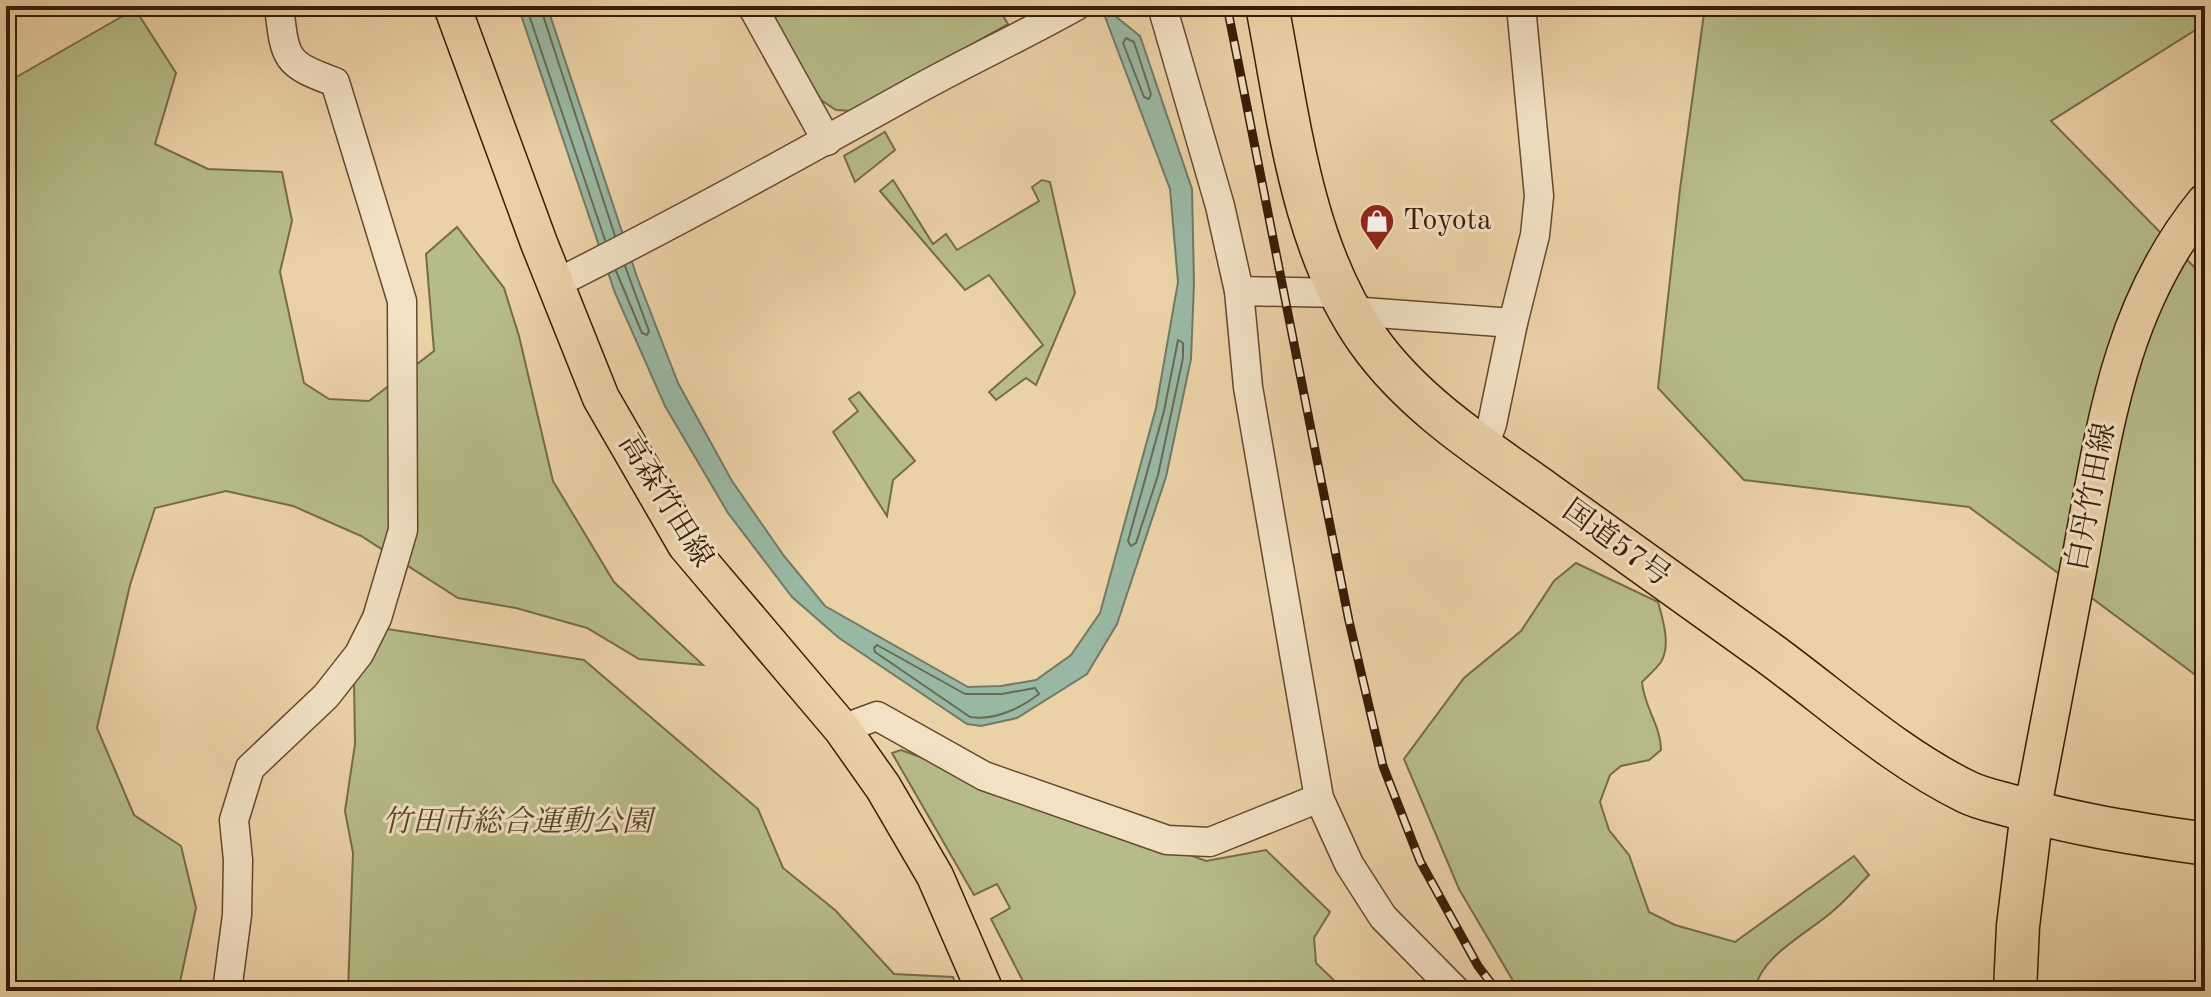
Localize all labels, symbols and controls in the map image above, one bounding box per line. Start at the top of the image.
shop icon: Toyota [1358,202,1396,252]
place label: Toyota [1403,206,1492,236]
street label: 白丹竹田線 [2060,420,2121,573]
street label: 高森竹田線 [613,428,720,573]
street label: 国道57号 [1557,493,1677,593]
park label: 竹田市総合運動公園 [382,805,657,838]

